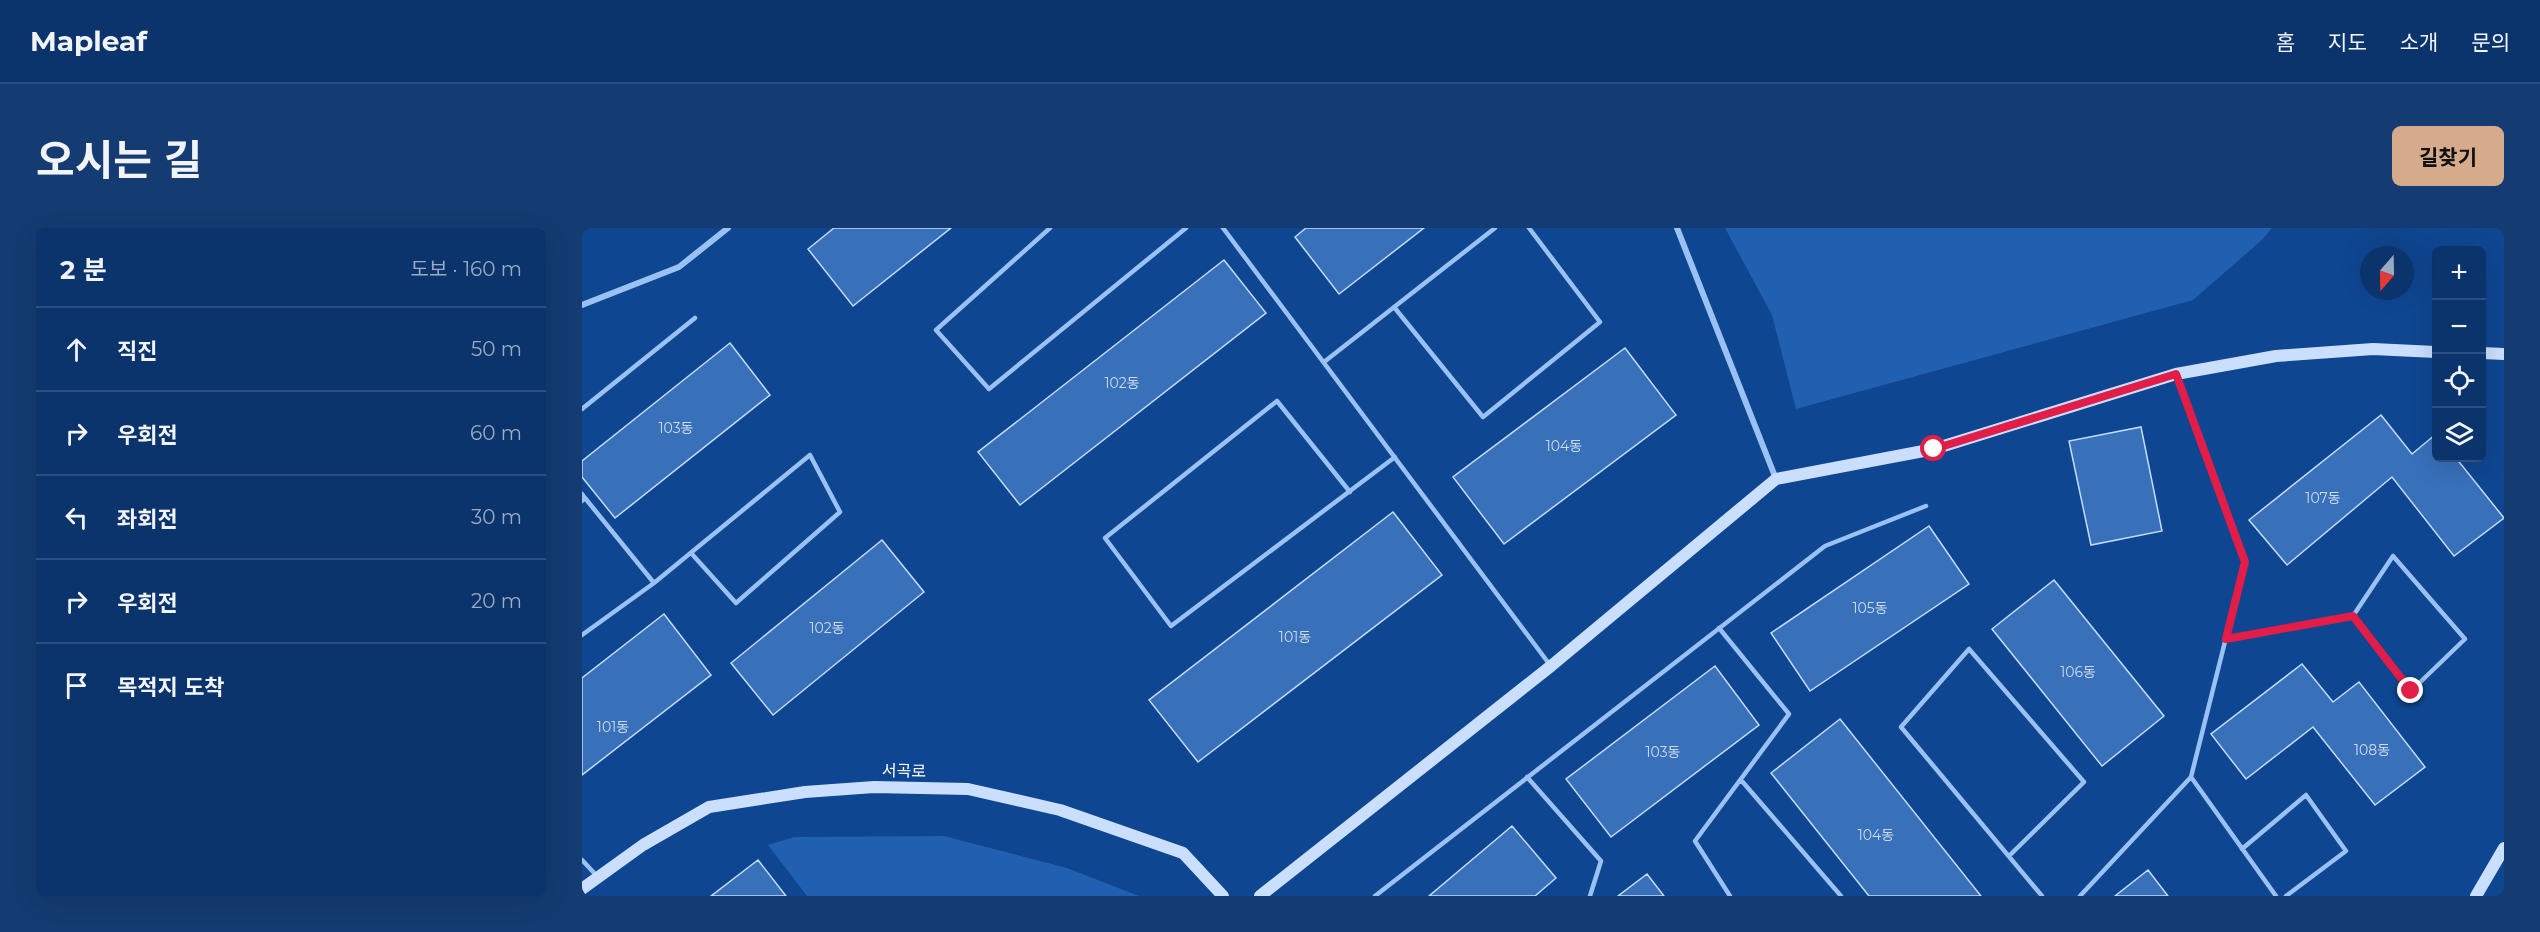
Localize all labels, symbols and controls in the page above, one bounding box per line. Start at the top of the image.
text: Mapleaf [30,24,147,58]
text: 홈 [2276,30,2295,55]
text: 지도 [2328,30,2367,55]
text: 소개 [2400,30,2438,55]
text: 문의 [2471,30,2510,55]
button: 길찾기 [2392,126,2504,186]
text: 오시는 길 [36,134,202,186]
north arrow [2360,246,2414,300]
map controls [2432,246,2486,462]
button: + [2432,246,2486,300]
text: 2 분 [60,254,107,286]
text: 도보 · 160 m [411,257,522,281]
button: − [2432,300,2486,354]
icon: ahead [60,333,93,366]
text: 50 m [471,337,522,361]
text: 직진 [117,338,157,365]
button: locate [2432,354,2486,408]
house number: 102동 [1104,374,1140,392]
button: layers [2432,408,2486,462]
icon: right [60,417,93,450]
house number: 103동 [659,419,694,437]
text: 60 m [470,421,522,445]
text: 우회전 [117,422,178,449]
route start [1920,435,1946,461]
house number: 104동 [1546,437,1582,455]
house number: 107동 [2305,489,2341,507]
icon: left [60,501,93,534]
text: 30 m [471,505,522,529]
text: 좌회전 [117,506,178,533]
icon: right [60,585,93,618]
text: 20 m [471,589,522,613]
text: 우회전 [117,590,178,617]
house number: 105동 [1852,599,1888,617]
house number: 102동 [809,619,845,637]
house number: 101동 [1279,628,1311,646]
house number: 106동 [2060,663,2096,681]
icon: arrive [60,669,93,702]
text: 목적지 도착 [117,674,224,701]
route end [2397,677,2423,703]
house number: 101동 [597,718,629,736]
house number: 108동 [2354,741,2390,759]
house number: 103동 [1646,743,1681,761]
street label: 서곡로 [882,761,927,781]
house number: 104동 [1858,826,1894,844]

